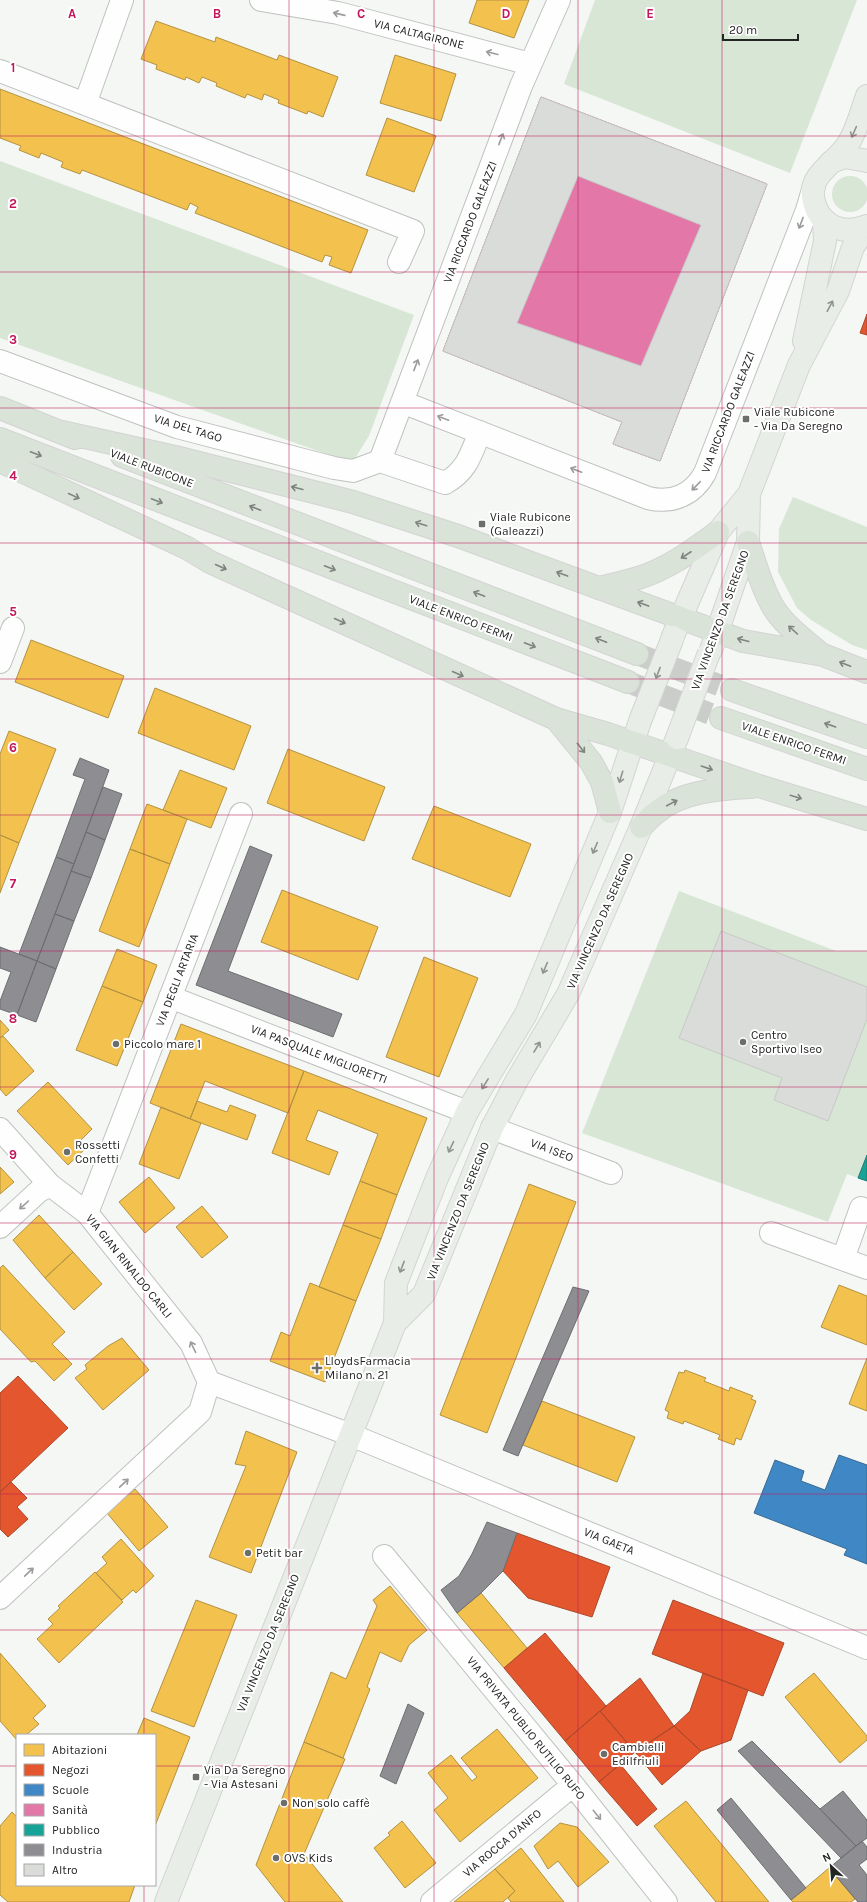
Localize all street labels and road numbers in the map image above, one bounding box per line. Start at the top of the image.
street label: VIA CALTAGIRONE [372,16,466,52]
street label: VIA RICCARDO GALEAZZI [440,159,500,285]
street label: VIA RICCARDO GALEAZZI [698,349,758,475]
street label: VIA DEL TAGO [152,411,224,445]
street label: VIALE RUBICONE [108,446,196,490]
street label: VIA VINCENZO DA SEREGNO [688,548,752,692]
street label: VIALE ENRICO FERMI [407,592,515,644]
street label: VIALE ENRICO FERMI [740,719,848,767]
street label: VIA VINCENZO DA SEREGNO [564,851,637,991]
street label: VIA DEGLI ARTARIA [153,931,201,1028]
street label: VIA PASQUALE MIGLIORETTI [249,1021,389,1087]
street label: VIA ISEO [529,1135,576,1165]
street label: VIA VINCENZO DA SEREGNO [424,1140,492,1282]
street label: VIA GIAN RINALDO CARLI [83,1211,175,1321]
street label: VIA GAETA [582,1524,637,1558]
street label: VIA VINCENZO DA SEREGNO [234,1572,302,1714]
street label: VIA PRIVATA PUBLIO RUTILIO RUFO [464,1654,588,1803]
street label: VIA ROCCA D'ANFO [460,1806,544,1880]

